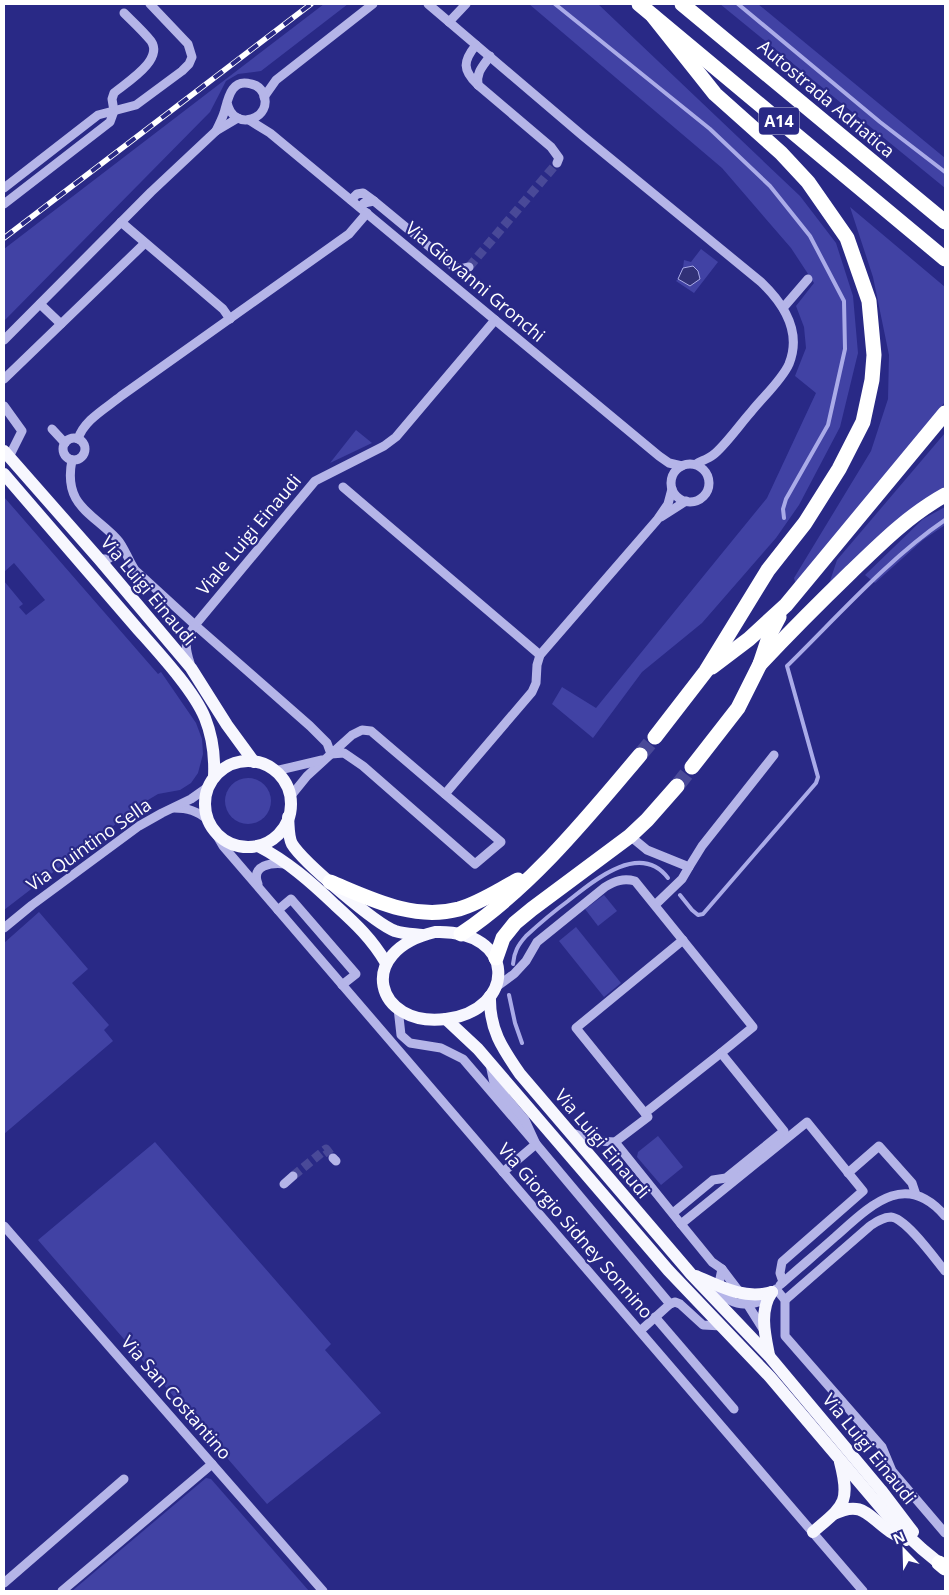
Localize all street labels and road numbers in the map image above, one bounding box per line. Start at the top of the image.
street label: Autostrada Adriatica [753,34,900,163]
road number: A14 [759,108,799,134]
street label: Via Giovanni Gronchi [401,216,550,347]
street label: Viale Luigi Einaudi [191,469,306,600]
street label: Via Luigi Einaudi [96,531,202,650]
street label: Via Quintino Sella [21,792,156,896]
street label: Via Luigi Einaudi [550,1084,656,1203]
street label: Via Giorgio Sidney Sonnino [493,1138,659,1323]
street label: Via San Costantino [116,1330,237,1464]
street label: Via Luigi Einaudi [818,1388,922,1509]

